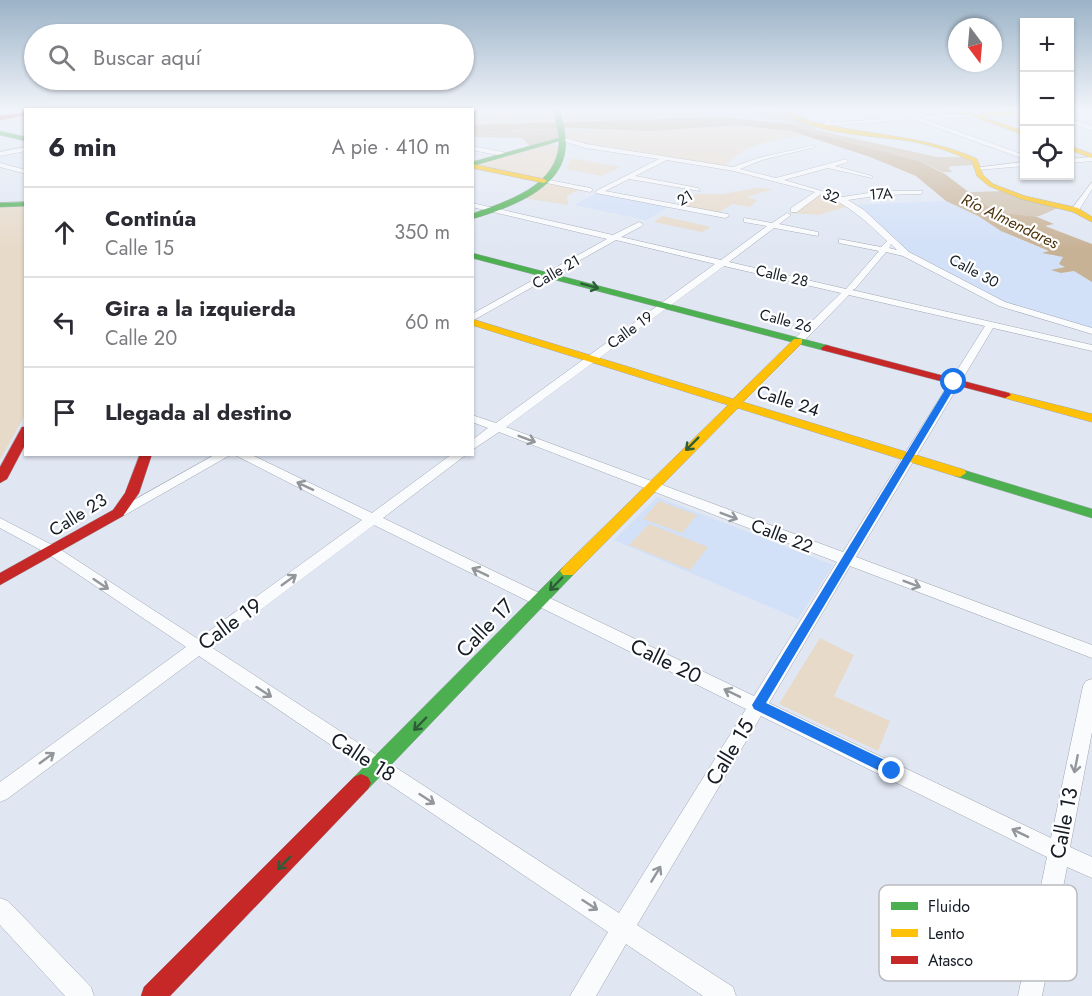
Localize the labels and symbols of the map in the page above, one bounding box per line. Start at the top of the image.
north arrow [948,18,1002,72]
street label: 17A [869,182,893,206]
street label: 32 [819,183,843,209]
street label: 21 [673,185,697,211]
water label: Río Almendares [958,188,1063,255]
street label: Calle 21 [528,249,584,295]
street label: Calle 30 [945,249,1003,293]
street label: Calle 28 [754,259,810,293]
one-way arrow [580,281,599,292]
street label: Calle 26 [757,303,815,339]
street label: Calle 19 [602,306,658,354]
route start [940,368,966,394]
street label: Calle 24 [753,379,823,423]
one-way arrow [517,435,536,446]
one-way arrow [685,437,699,452]
one-way arrow [297,480,315,492]
street label: Calle 23 [44,487,112,543]
one-way arrow [719,511,738,522]
street label: Calle 22 [747,512,817,560]
one-way arrow [472,565,490,577]
one-way arrow [281,574,297,587]
one-way arrow [549,577,564,592]
one-way arrow [93,578,109,590]
one-way arrow [902,580,921,591]
street label: Calle 19 [192,590,268,658]
street label: Calle 17 [449,592,521,664]
street label: Calle 20 [625,631,707,691]
one-way arrow [255,686,271,698]
one-way arrow [723,686,741,698]
street label: Calle 15 [698,713,762,791]
one-way arrow [413,717,428,732]
street label: Calle 18 [325,725,401,789]
one-way arrow [39,752,55,764]
one-way arrow [1070,753,1081,773]
route end [878,757,904,783]
street label: Calle 13 [1042,785,1086,861]
one-way arrow [418,793,434,805]
one-way arrow [1012,827,1030,838]
one-way arrow [276,856,291,871]
one-way arrow [651,866,663,883]
legend [879,885,1077,981]
text: Fluido [928,895,970,918]
one-way arrow [581,900,598,912]
text: Lento [928,922,965,945]
text: Atasco [928,949,973,972]

